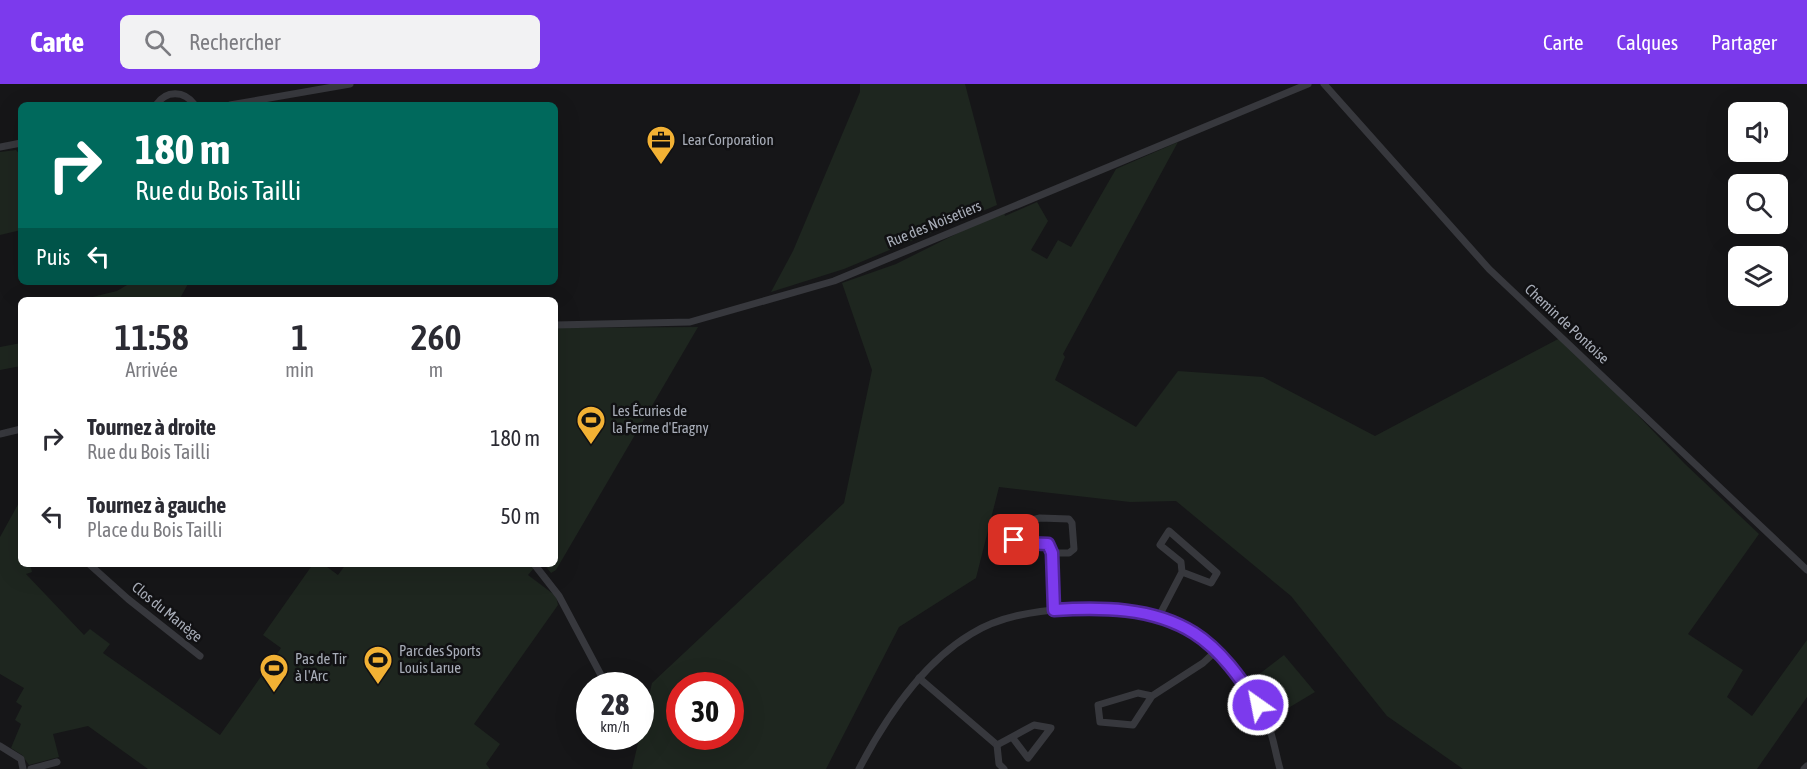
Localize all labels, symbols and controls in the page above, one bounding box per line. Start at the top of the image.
search box [120,15,540,69]
text: Carte [30,26,84,58]
icon: search [141,26,174,59]
text: Rechercher [189,29,281,55]
text: Carte [1543,30,1584,54]
text: Calques [1617,30,1678,54]
text: Partager [1711,30,1777,54]
map controls [1728,102,1788,306]
button: sound [1728,102,1788,162]
office icon: Lear Corporation [645,124,677,166]
text: 180 m [135,125,230,173]
icon: right [36,126,114,204]
place label: Lear Corporation [682,131,774,148]
button: search [1728,174,1788,234]
text: Rue du Bois Tailli [135,175,301,206]
street label: Rue des Noisetiers [884,197,984,250]
icon: left [82,240,115,273]
text: Puis [36,244,70,270]
button: layers [1728,246,1788,306]
street label: Chemin de Pontoise [1522,280,1613,367]
text: 11:58 [115,316,189,358]
text: 1 [291,316,308,358]
text: 260 [411,316,461,358]
text: Arrivée [126,358,178,381]
text: min [285,358,314,381]
text: m [429,358,443,381]
place label: Les Écuries de la Ferme d'Eragny [612,402,709,436]
sports icon: Les Écuries de la Ferme d'Eragny [575,404,607,446]
text: Tournez à droite [87,414,216,440]
icon: right [36,422,69,455]
text: 180 m [490,425,540,451]
text: Rue du Bois Tailli [87,440,210,463]
text: Tournez à gauche [87,492,226,518]
icon: left [36,500,69,533]
text: 50 m [500,503,540,529]
pin [988,514,1039,565]
text: Place du Bois Tailli [87,518,222,541]
icon: arrive [997,523,1030,556]
street label: Clos du Manège [129,578,206,645]
place label: Parc des Sports Louis Larue [399,642,481,676]
sports icon: Parc des Sports Louis Larue [362,644,394,686]
place label: Pas de Tir à l'Arc [295,650,347,684]
sports icon: Pas de Tir à l'Arc [258,652,290,694]
speed limit sign: 30 [666,672,744,750]
position arrow [1226,673,1290,737]
text: 28 [601,687,629,721]
text: km/h [600,718,630,735]

